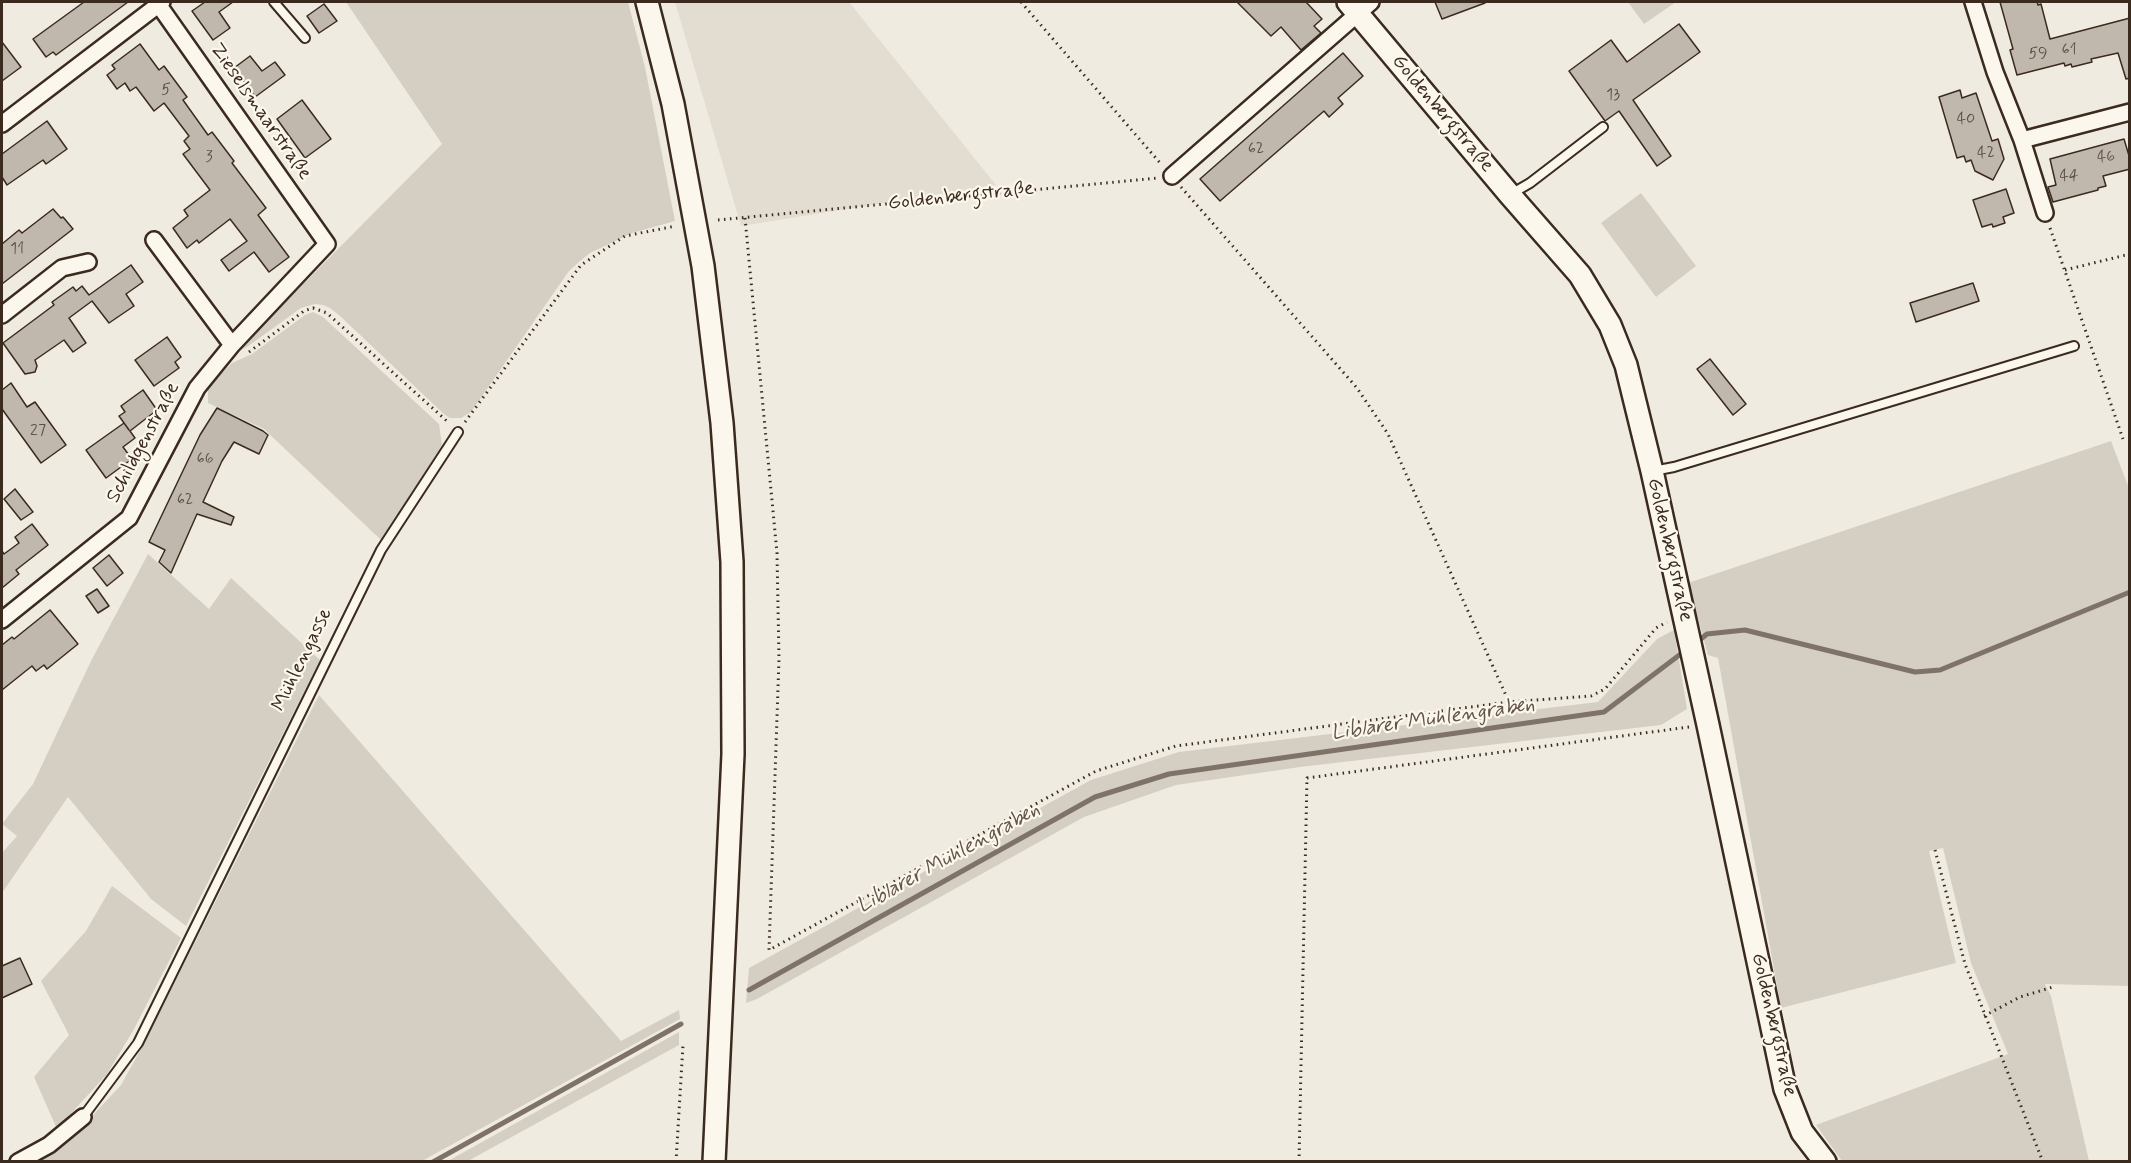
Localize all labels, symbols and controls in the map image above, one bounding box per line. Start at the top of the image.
street label: Zieselsmaarstraße [204,39,316,185]
house number: 61 [2061,41,2077,61]
house number: 59 [2028,45,2048,65]
street label: Goldenbergstraße [1386,50,1498,178]
house number: 5 [161,81,171,101]
house number: 13 [1606,86,1620,106]
house number: 40 [1957,110,1975,130]
house number: 62 [1248,140,1264,160]
house number: 42 [1977,144,1995,164]
house number: 3 [205,148,213,168]
house number: 46 [2097,148,2115,168]
house number: 44 [2059,167,2079,187]
street label: Goldenbergstraße [887,177,1035,217]
house number: 11 [10,240,24,260]
street label: Schildgenstraße [102,379,186,507]
house number: 27 [30,422,46,442]
house number: 66 [196,450,214,470]
street label: Goldenbergstraße [1641,476,1697,624]
house number: 62 [177,491,193,511]
street label: Mühlengasse [268,604,338,716]
water label: Liblarer Mühlengraben [1330,693,1536,747]
water label: Liblarer Mühlengraben [853,798,1045,920]
street label: Goldenbergstraße [1745,951,1801,1099]

